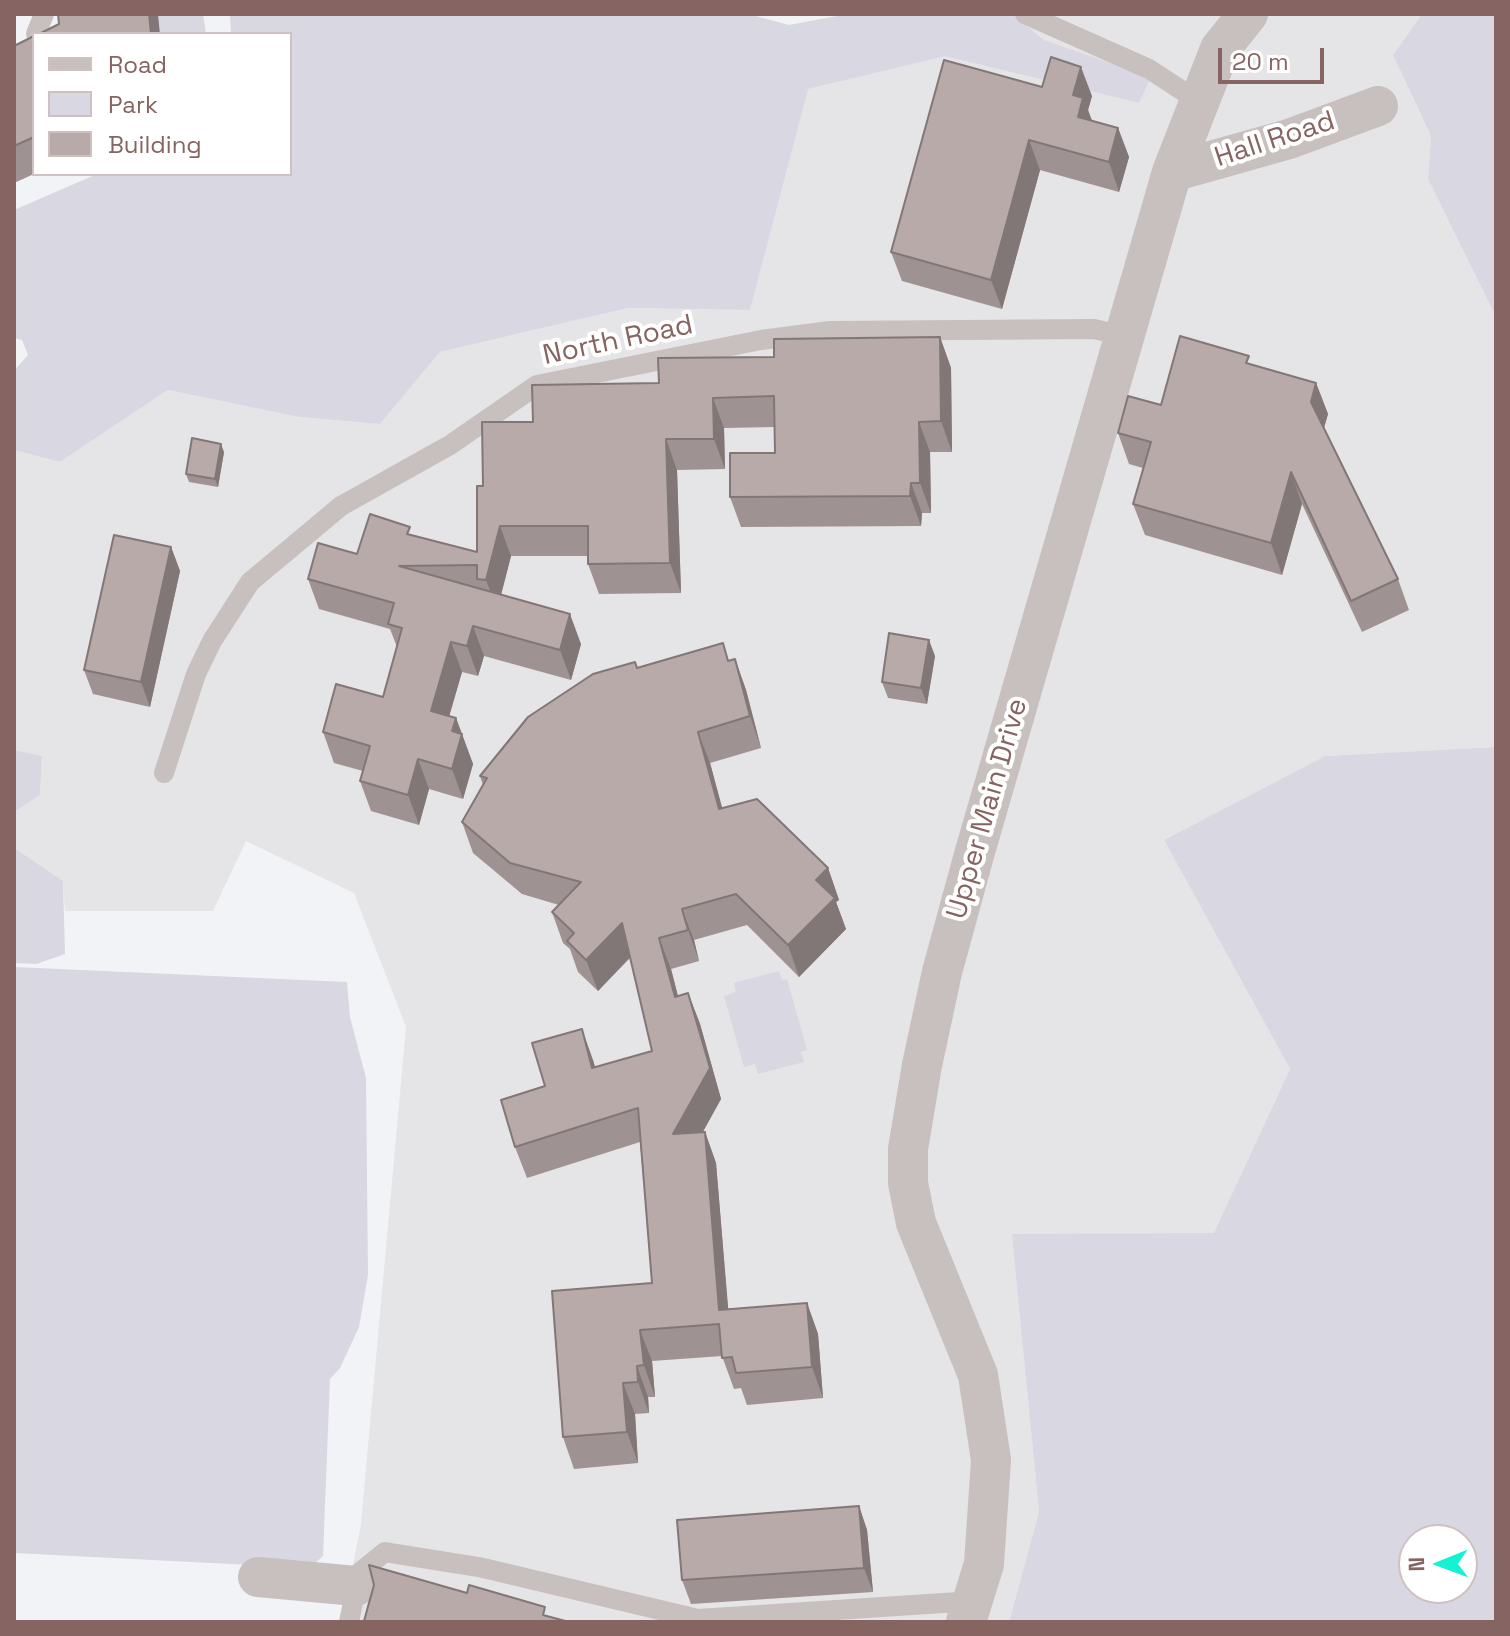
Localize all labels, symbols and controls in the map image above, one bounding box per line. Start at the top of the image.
legend [32,32,292,176]
scale bar [1222,32,1328,82]
text: 20 m [1232,46,1289,77]
text: Road [108,49,167,80]
text: Park [108,89,158,120]
street label: Hall Road [1211,105,1339,175]
text: Building [108,129,202,160]
street label: North Road [540,309,696,373]
street label: Upper Main Drive [940,695,1036,923]
north arrow [1398,1524,1478,1604]
text: N [1402,1557,1430,1572]

